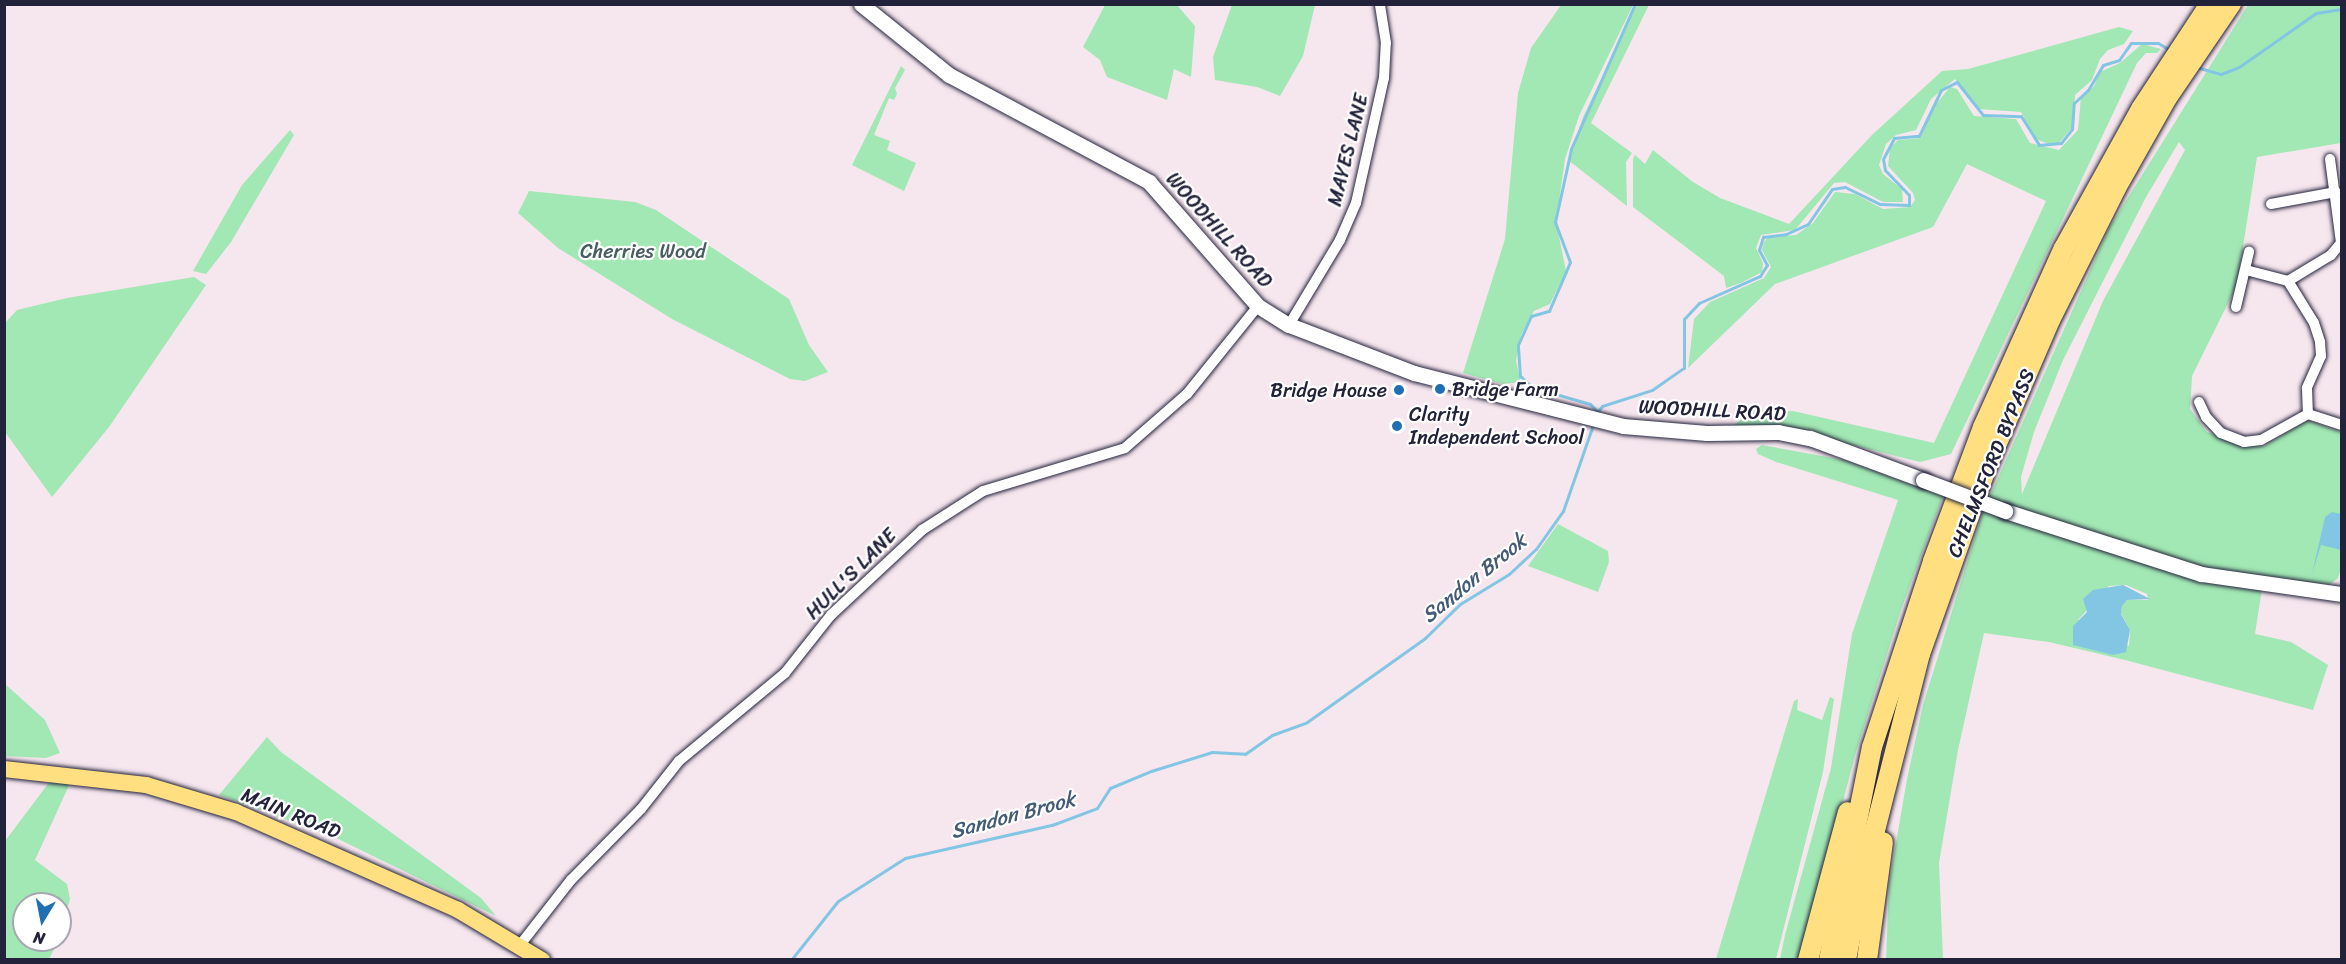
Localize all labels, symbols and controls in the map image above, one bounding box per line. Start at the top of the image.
street label: MAYES LANE [1322,91,1374,209]
street label: WOODHILL ROAD [1161,167,1277,293]
park label: Cherries Wood [580,239,706,263]
street label: CHELMSFORD BYPASS [1942,365,2040,561]
place label: Bridge Farm [1452,377,1559,401]
place label: Bridge House [1271,378,1387,402]
marker: Bridge Farm [1433,382,1447,396]
marker: Bridge House [1392,383,1406,397]
street label: WOODHILL ROAD [1638,394,1786,426]
place label: Clarity Independent School [1409,402,1584,449]
marker: Clarity Independent School [1390,419,1404,433]
street label: HULL'S LANE [801,524,901,624]
water label: Sandon Brook [1416,528,1532,628]
street label: MAIN ROAD [238,782,344,844]
water label: Sandon Brook [948,786,1078,844]
north arrow [12,892,72,952]
text: N [31,923,47,953]

